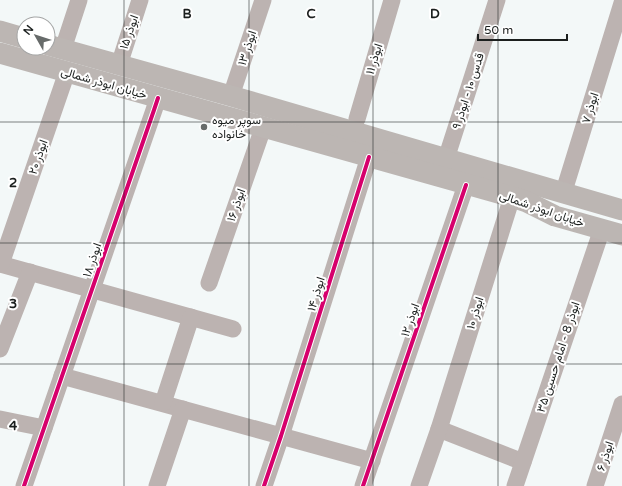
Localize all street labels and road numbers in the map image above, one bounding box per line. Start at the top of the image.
street label: ابوذر ۱۵ [117,13,142,51]
street label: ابوذر ۱۳ [235,29,260,68]
street label: ابوذر ۱۱ [363,42,386,76]
street label: قدس ۱۰ - ابوذر ۹ [449,51,488,131]
street label: خیابان ابوذر شمالی [59,64,149,103]
street label: ابوذر ۷ [579,91,602,126]
street label: ابوذر ۲۰ [26,138,51,177]
street label: ابوذر ۱۶ [224,187,249,224]
street label: خیابان ابوذر شمالی [497,188,586,231]
street label: ابوذر ۱۸ [80,241,105,279]
street label: ابوذر ۱۴ [304,275,329,313]
street label: ابوذر ۱۰ [463,295,487,331]
street label: ابوذر 8 - امام حسین ۳۵ [533,300,583,414]
street label: ابوذر ۱۲ [398,301,423,339]
street label: ابوذر ۶ [594,439,617,473]

